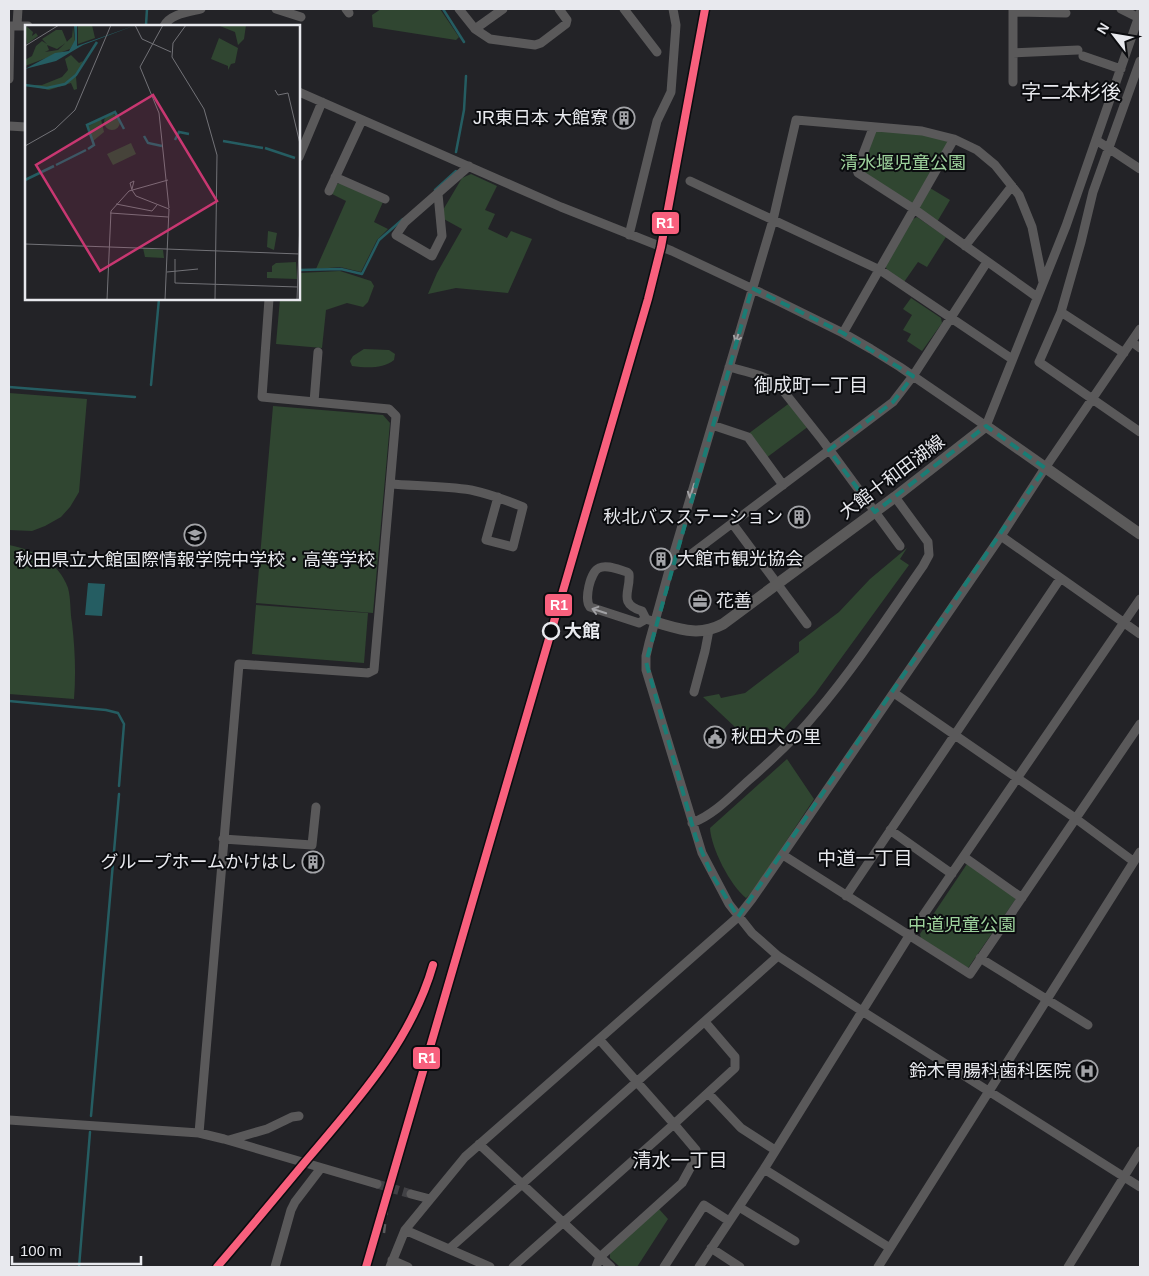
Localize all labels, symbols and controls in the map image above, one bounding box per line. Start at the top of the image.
north arrow [1089,10,1139,60]
text: N [1093,20,1112,37]
inset map [25,25,300,300]
district label: 字二本杉後 [1021,81,1121,103]
building icon: JR東日本 大館寮 [612,106,636,130]
place label: JR東日本 大館寮 [473,108,608,128]
park label: 清水堰児童公園 [840,153,966,173]
line badge: R1 [651,211,680,235]
text: R1 [656,215,674,231]
one-way arrow [732,327,742,343]
district label: 御成町一丁目 [754,375,868,396]
street label: 大館十和田湖線 [836,431,948,523]
one-way arrow [687,483,697,499]
building icon: 秋北バスステーション [787,505,811,529]
place label: 秋北バスステーション [603,507,783,527]
school or university icon: 秋田県立大館国際情報学院中学校・高等学校 [183,523,207,547]
building icon: 大館市観光協会 [649,547,673,571]
place label: 大館市観光協会 [677,549,803,569]
place label: 秋田県立大館国際情報学院中学校・高等学校 [15,550,375,570]
office icon: 花善 [688,589,712,613]
place label: 花善 [716,591,752,611]
line badge: R1 [544,593,573,617]
text: R1 [550,597,568,613]
one-way arrow [592,606,608,615]
place label: 大館 [564,621,600,641]
marker: 大館 [542,622,560,640]
public building icon: 秋田犬の里 [703,725,727,749]
place label: 秋田犬の里 [731,727,821,747]
district label: 中道一丁目 [817,848,913,869]
building icon: グループホームかけはし [301,850,325,874]
place label: グループホームかけはし [101,852,297,872]
park label: 中道児童公園 [908,915,1016,935]
line badge: R1 [412,1046,441,1070]
text: R1 [418,1050,436,1066]
hospital icon: 鈴木胃腸科歯科医院 [1075,1059,1099,1083]
place label: 鈴木胃腸科歯科医院 [909,1061,1071,1081]
district label: 清水一丁目 [632,1150,728,1171]
scale bar [12,1234,141,1266]
text: 100 m [20,1242,62,1259]

